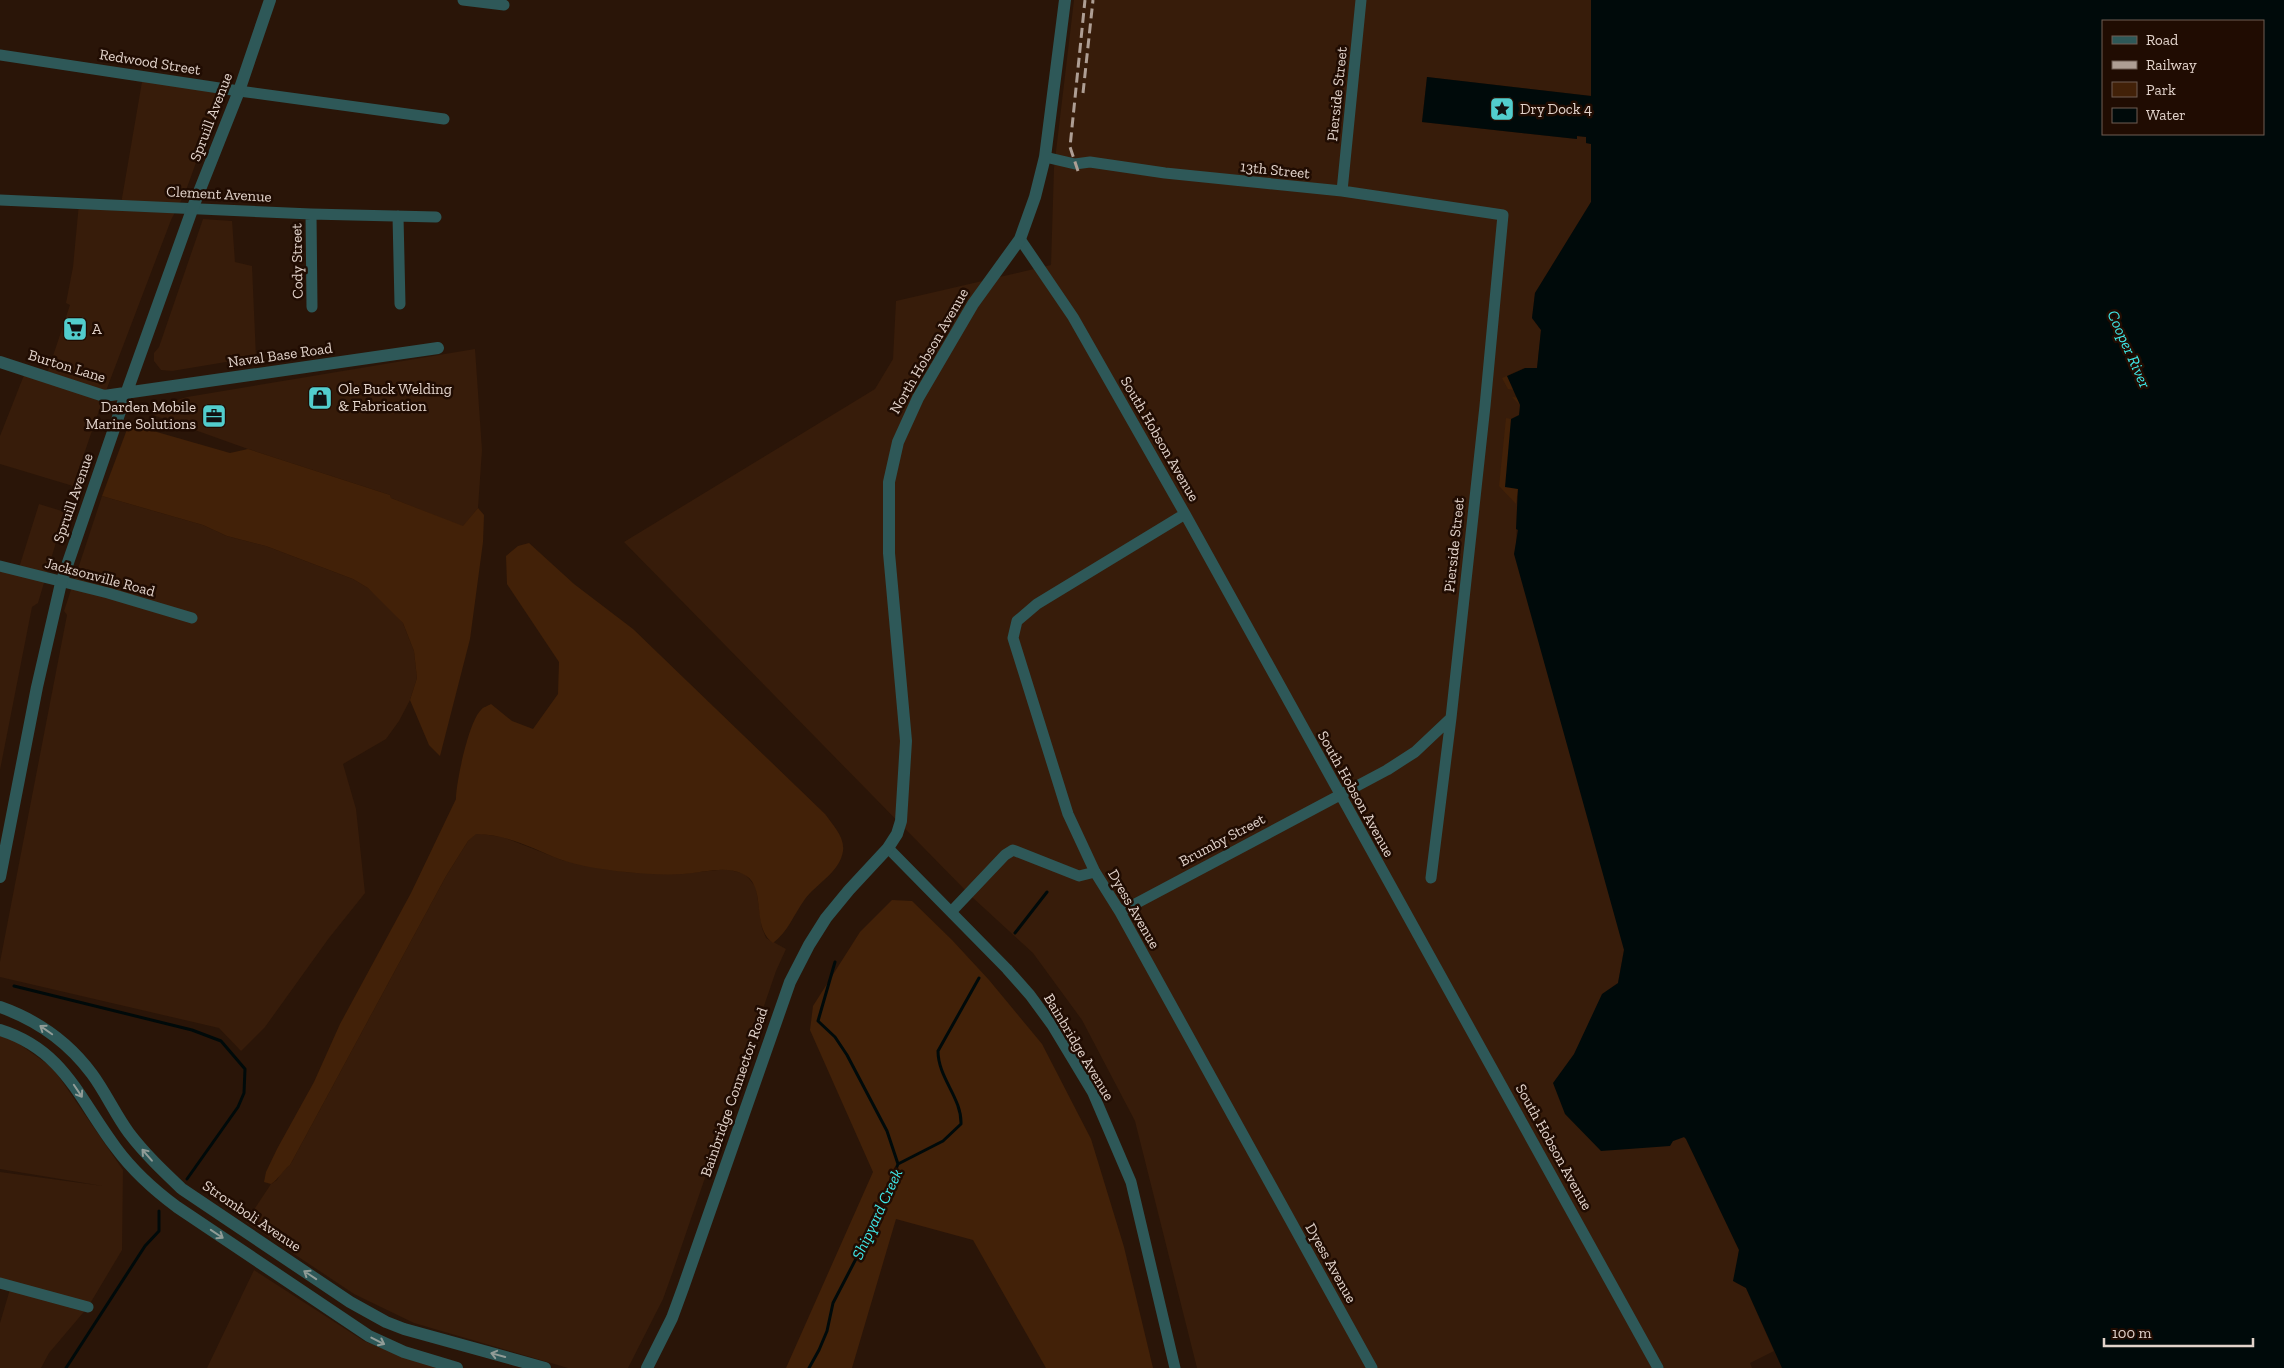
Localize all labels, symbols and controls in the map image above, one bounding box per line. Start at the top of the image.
legend [2102,20,2264,135]
text: Road [2146,31,2179,49]
street label: Redwood Street [98,45,202,79]
street label: Pierside Street [1323,45,1351,142]
text: Railway [2146,56,2197,74]
street label: Spruill Avenue [186,70,236,164]
text: Park [2146,81,2176,99]
place icon: Dry Dock 4 [1489,96,1515,122]
place label: Dry Dock 4 [1520,100,1592,118]
text: Water [2146,106,2186,124]
street label: 13th Street [1239,157,1311,183]
street label: Clement Avenue [166,182,272,206]
street label: Cody Street [287,223,307,299]
street label: North Hobson Avenue [886,285,972,417]
water label: Cooper River [2103,307,2155,391]
supermarket icon: A [62,316,88,342]
place label: A [92,320,102,338]
street label: Naval Base Road [227,339,334,371]
street label: Burton Lane [26,346,108,386]
street label: South Hobson Avenue [1117,373,1203,505]
place label: Ole Buck Welding & Fabrication [338,380,452,415]
shop icon: Ole Buck Welding & Fabrication [307,385,333,411]
place label: Darden Mobile Marine Solutions [85,398,196,433]
office icon: Darden Mobile Marine Solutions [201,403,227,429]
street label: Spruill Avenue [49,451,97,545]
street label: Pierside Street [1440,496,1468,593]
street label: Jacksonville Road [43,554,158,601]
street label: South Hobson Avenue [1314,728,1398,860]
street label: Brumby Street [1176,810,1268,870]
street label: Dyess Avenue [1104,866,1164,952]
street label: Bainbridge Avenue [1040,990,1118,1104]
street label: Bainbridge Connector Road [697,1004,772,1179]
one-way arrow [39,1025,53,1035]
street label: South Hobson Avenue [1512,1081,1596,1213]
one-way arrow [73,1083,83,1097]
one-way arrow [142,1149,153,1162]
water label: Shipyard Creek [848,1166,906,1262]
street label: Stromboli Avenue [199,1176,305,1256]
street label: Dyess Avenue [1302,1220,1360,1306]
one-way arrow [210,1229,224,1239]
one-way arrow [303,1270,317,1280]
scale bar [2104,1316,2253,1348]
text: 100 m [2112,1324,2151,1342]
one-way arrow [370,1337,385,1346]
one-way arrow [490,1350,506,1359]

